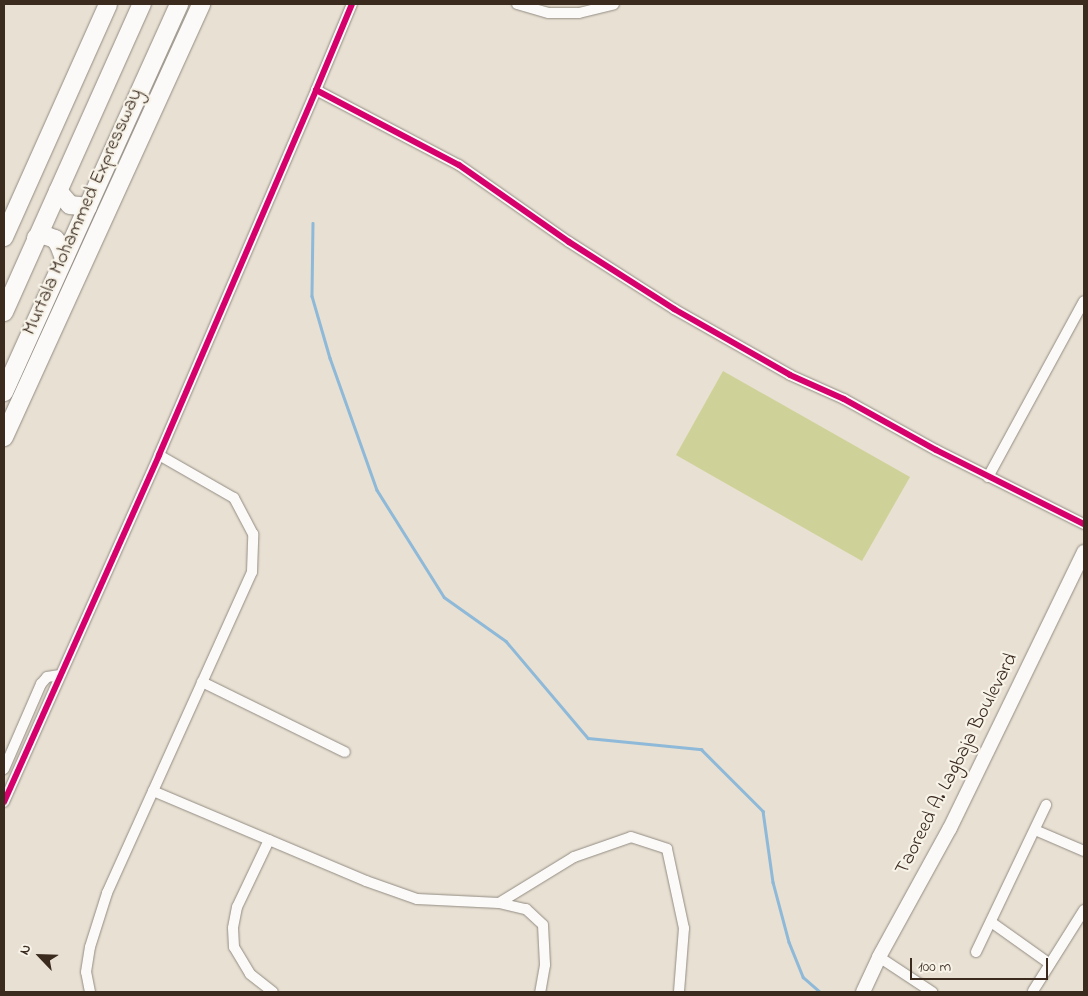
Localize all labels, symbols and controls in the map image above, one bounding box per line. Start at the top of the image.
street label: Murtala Mohammed Expressway [18,85,148,339]
street label: Taoreed A. Lagbaja Boulevard [891,649,1023,879]
north arrow [15,931,65,981]
text: N [14,941,37,958]
scale bar [913,948,1050,980]
text: 100 m [918,956,951,978]

